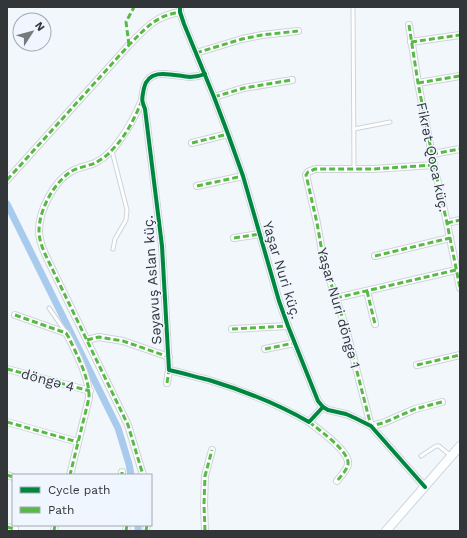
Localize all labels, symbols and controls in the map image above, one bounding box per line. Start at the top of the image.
north arrow [12,12,52,52]
text: N [32,19,47,34]
street label: Fikrət Qoca küç. [414,101,452,213]
street label: Səyavuş Aslan küç. [140,215,164,345]
street label: Yaşar Nuri küç. [260,219,304,321]
street label: Yaşar Nuri döngə 1 [314,246,364,370]
street label: döngə 4 [20,365,76,395]
legend [12,474,152,526]
text: Cycle path [48,483,110,497]
text: Path [48,503,74,517]

